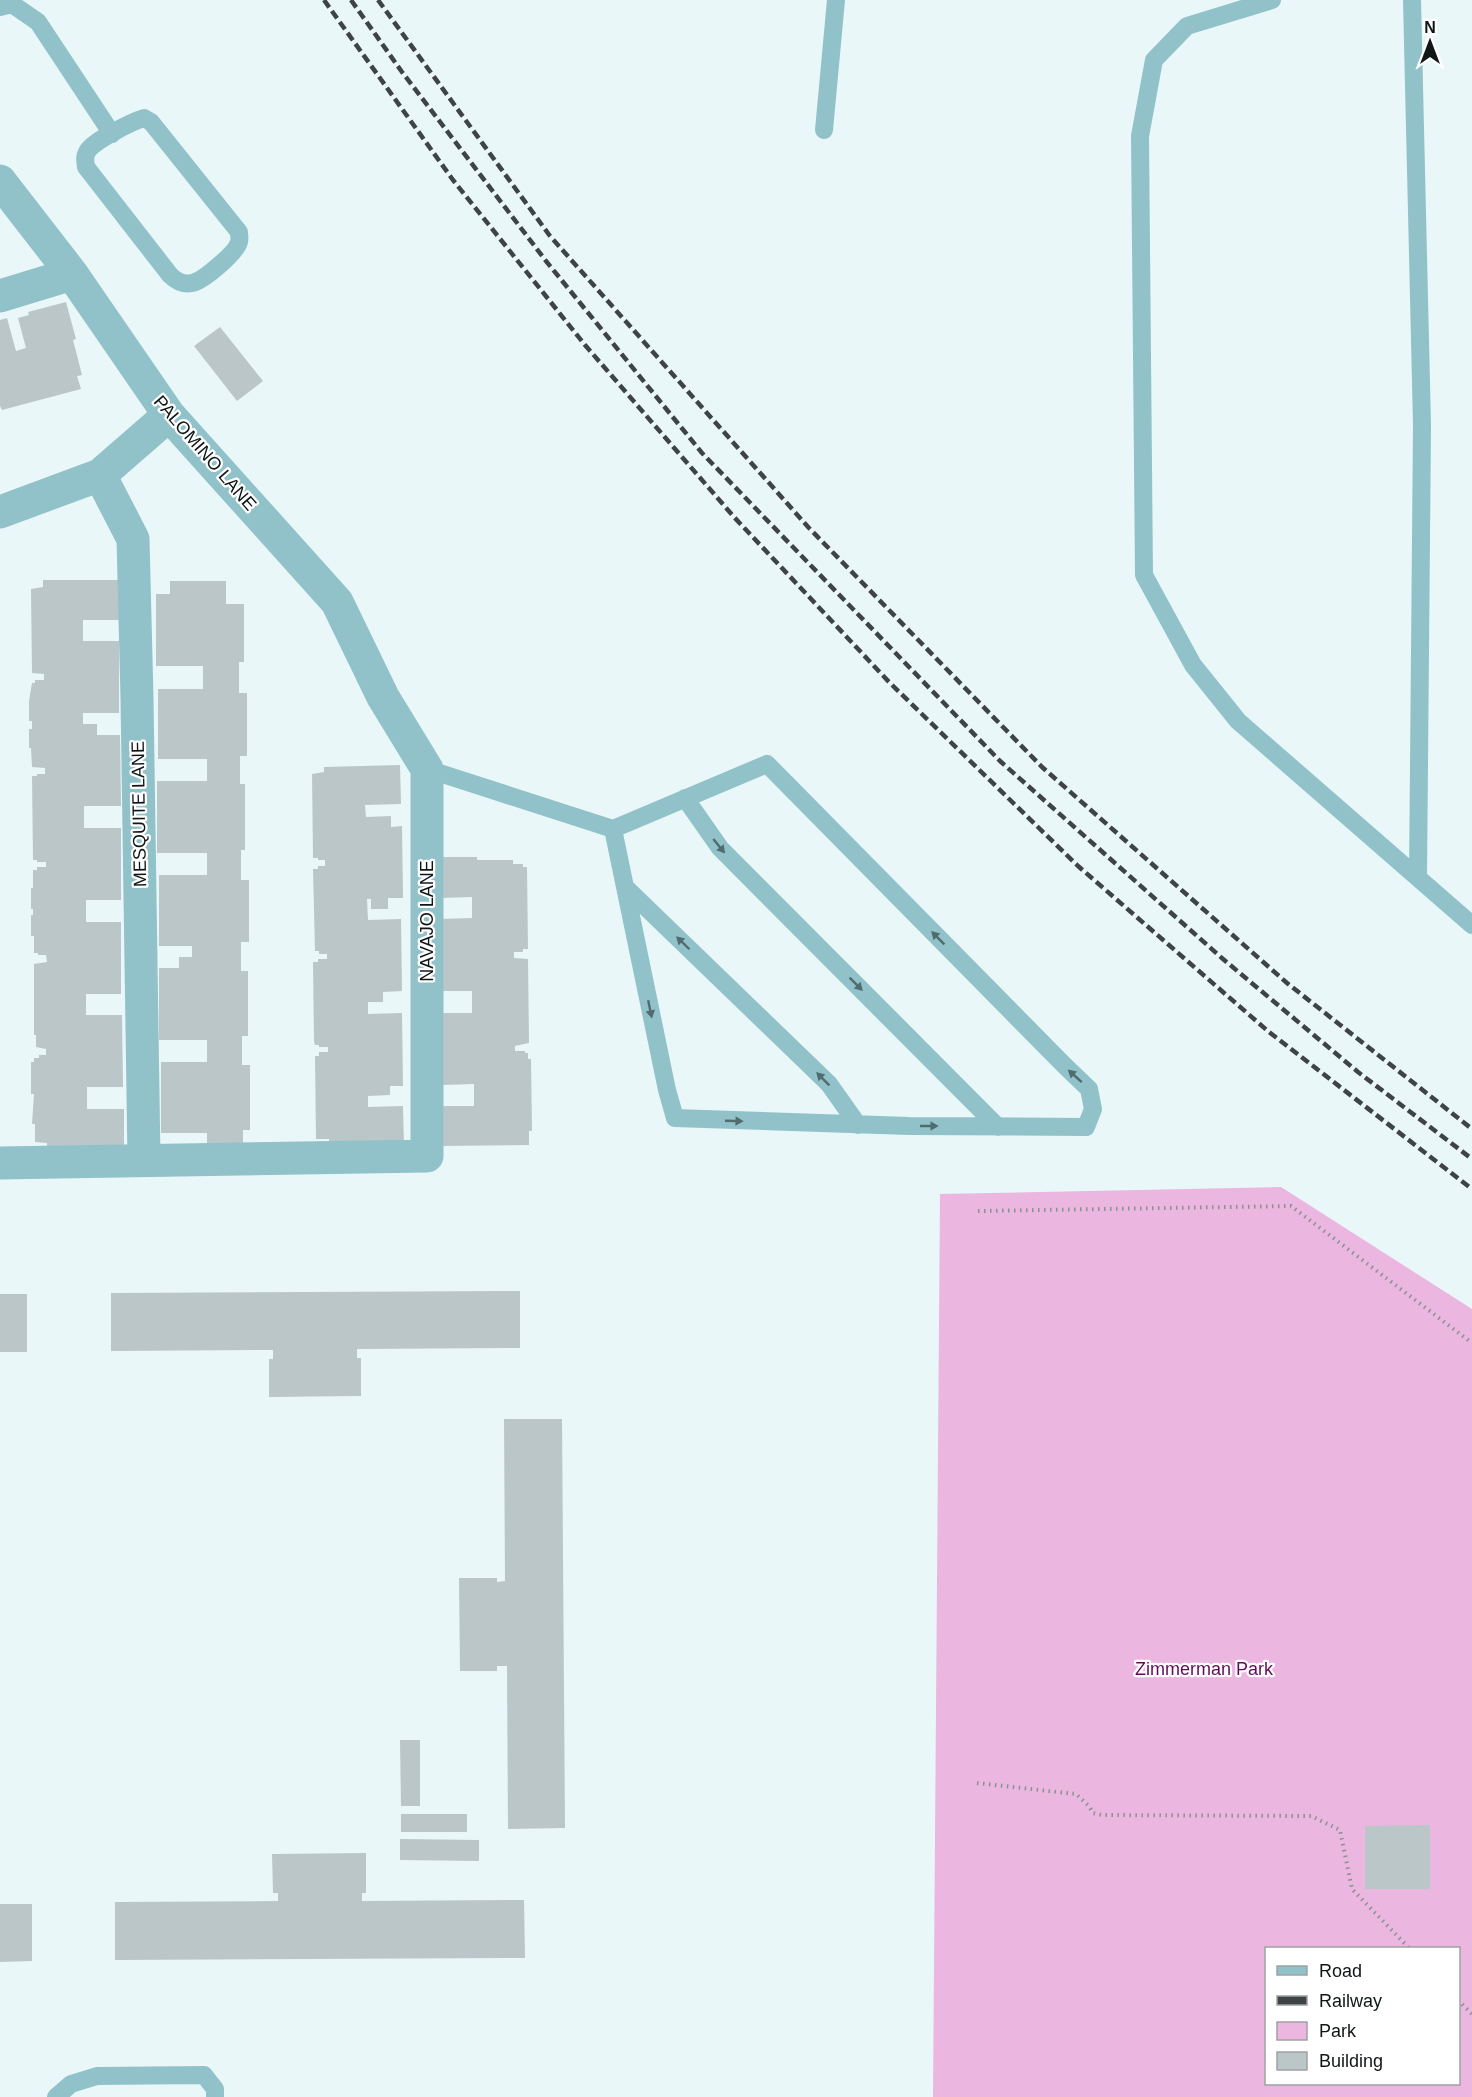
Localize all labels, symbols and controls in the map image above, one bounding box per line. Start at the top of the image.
north arrow [1400,12,1460,72]
text: N [1424,19,1436,36]
street label: PALOMINO LANE [150,391,260,515]
street label: MESQUITE LANE [128,741,150,887]
one-way arrow [712,838,725,853]
street label: NAVAJO LANE [417,860,437,982]
one-way arrow [931,930,945,945]
one-way arrow [675,936,690,950]
one-way arrow [849,977,863,991]
one-way arrow [646,1000,655,1019]
one-way arrow [1068,1069,1083,1083]
one-way arrow [816,1071,830,1086]
one-way arrow [724,1116,743,1125]
one-way arrow [919,1121,938,1131]
park label: Zimmerman Park [1135,1659,1274,1679]
legend [1265,1947,1460,2085]
text: Road [1319,1961,1362,1981]
text: Railway [1319,1991,1382,2011]
text: Park [1319,2021,1357,2041]
text: Building [1319,2051,1383,2071]

